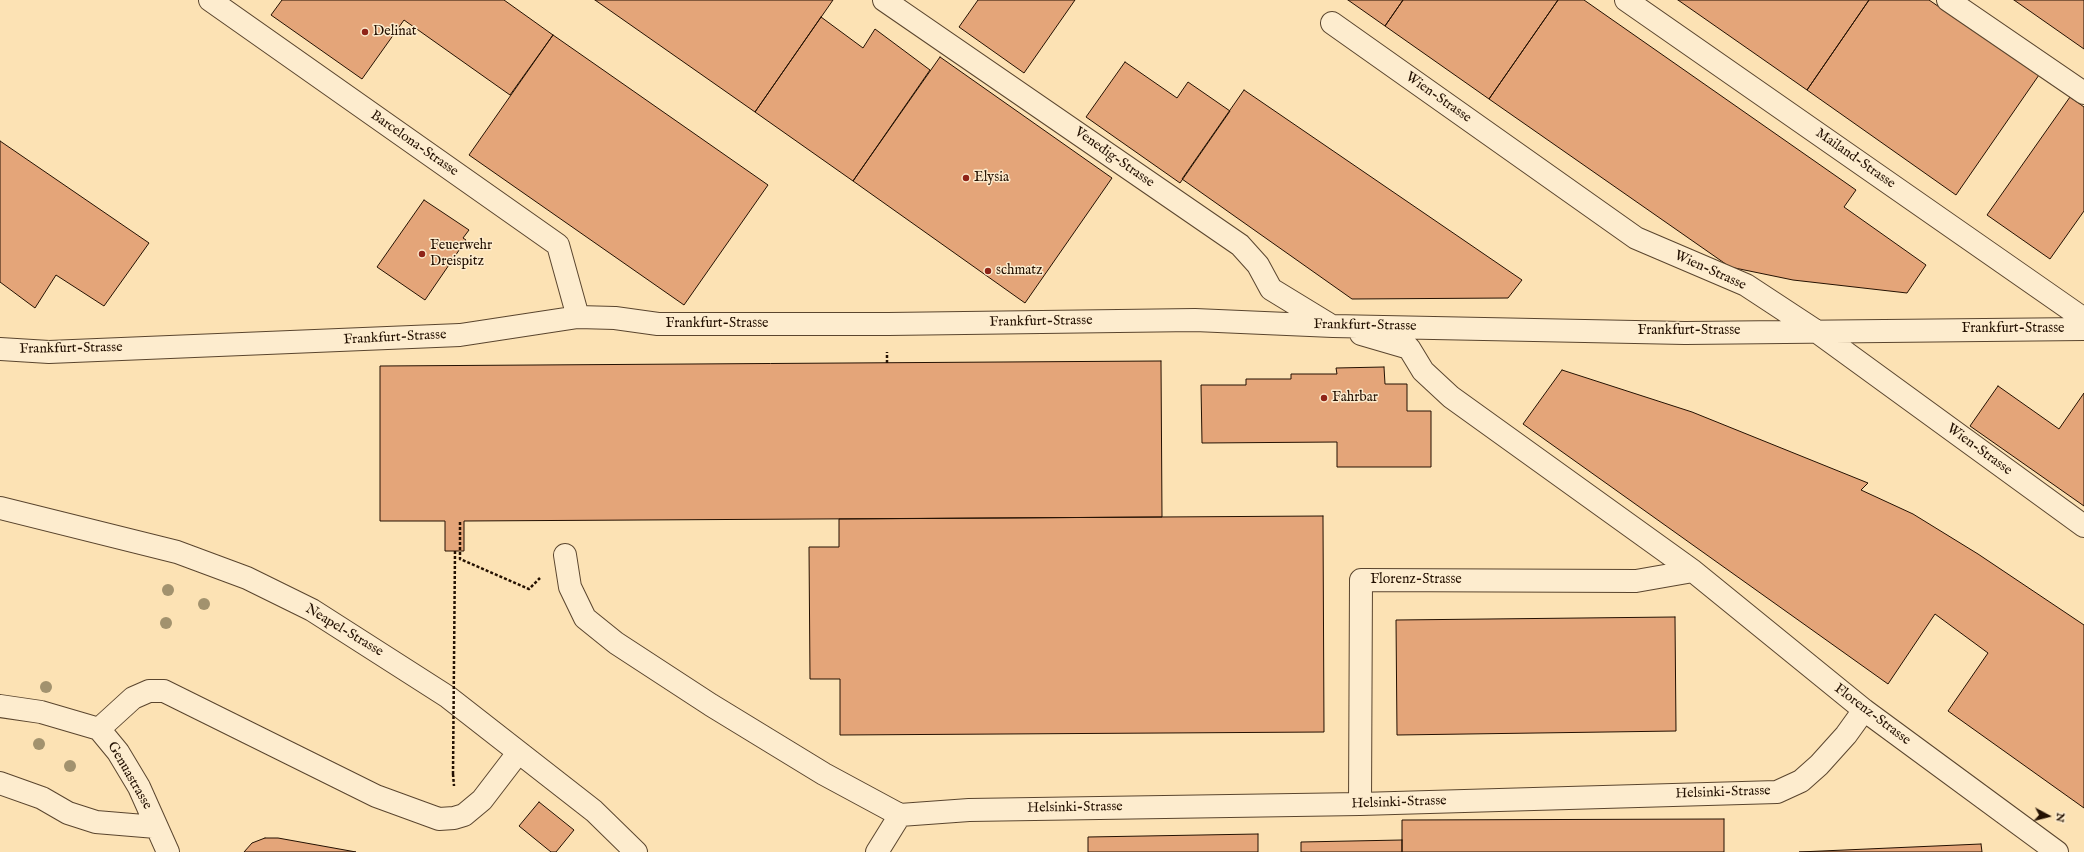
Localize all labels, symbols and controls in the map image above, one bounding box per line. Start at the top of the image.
place label: Delinat [373,24,417,40]
marker: Delinat [360,27,370,37]
street label: Wien-Strasse [1402,69,1474,127]
street label: Barcelona-Strasse [367,107,461,181]
street label: Venedig-Strasse [1071,124,1157,192]
street label: Mailand-Strasse [1812,125,1898,193]
place label: Elysia [974,170,1009,186]
marker: Elysia [961,173,971,183]
place label: Feuerwehr Dreispitz [430,238,492,270]
street label: Wien-Strasse [1671,248,1749,294]
marker: Feuerwehr Dreispitz [417,249,427,259]
place label: schmatz [996,263,1043,279]
marker: schmatz [983,266,993,276]
street label: Frankfurt-Strasse [989,313,1093,331]
street label: Frankfurt-Strasse [665,316,769,332]
street label: Frankfurt-Strasse [1313,317,1417,335]
street label: Frankfurt-Strasse [1961,321,2065,337]
street label: Frankfurt-Strasse [1637,323,1741,339]
street label: Frankfurt-Strasse [343,327,447,349]
street label: Frankfurt-Strasse [19,340,123,358]
place label: Fahrbar [1332,390,1378,406]
marker: Fahrbar [1319,393,1329,403]
street label: Wien-Strasse [1943,421,2015,479]
street label: Florenz-Strasse [1370,572,1462,588]
street label: Neapel-Strasse [302,601,386,661]
street label: Florenz-Strasse [1830,681,1914,749]
street label: Genuastrasse [103,739,155,813]
street label: Helsinki-Strasse [1675,783,1771,803]
street label: Helsinki-Strasse [1351,793,1447,813]
north arrow [2028,796,2068,836]
street label: Helsinki-Strasse [1027,799,1123,817]
text: N [2052,812,2067,823]

